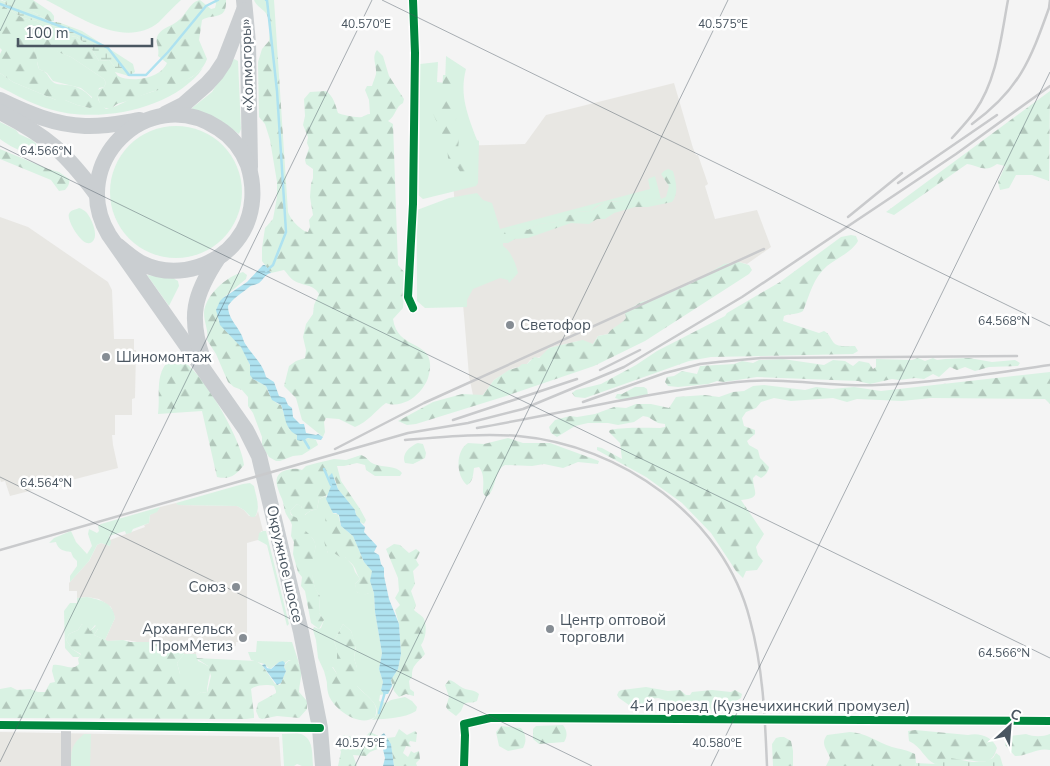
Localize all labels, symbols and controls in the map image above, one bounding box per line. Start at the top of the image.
scale bar [18,15,151,47]
text: 40.570°E [341,16,391,32]
text: 40.575°E [698,16,748,32]
street label: «Холмогоры» [235,18,259,112]
text: 100 m [25,23,69,43]
text: 64.566°N [20,143,72,159]
text: 64.568°N [978,313,1030,329]
place label: Светофор [520,315,591,335]
marker: Светофор [504,319,516,331]
place label: Шиномонтаж [116,347,212,367]
marker: Шиномонтаж [100,351,112,363]
text: 64.564°N [20,475,72,491]
street label: Окружное шоссе [262,503,308,625]
place label: Союз [189,577,226,597]
marker: Союз [230,581,242,593]
place label: Центр оптовой торговли [560,610,666,647]
place label: Архангельск ПромМетиз [142,619,233,656]
marker: Центр оптовой торговли [544,623,556,635]
marker: Архангельск ПромМетиз [237,632,249,644]
text: 64.566°N [978,645,1030,661]
street label: 4-й проезд (Кузнечихинский промузел) [630,696,910,716]
north arrow [985,701,1035,751]
text: С [1007,704,1024,726]
text: 40.575°E [335,735,385,751]
text: 40.580°E [692,735,742,751]

